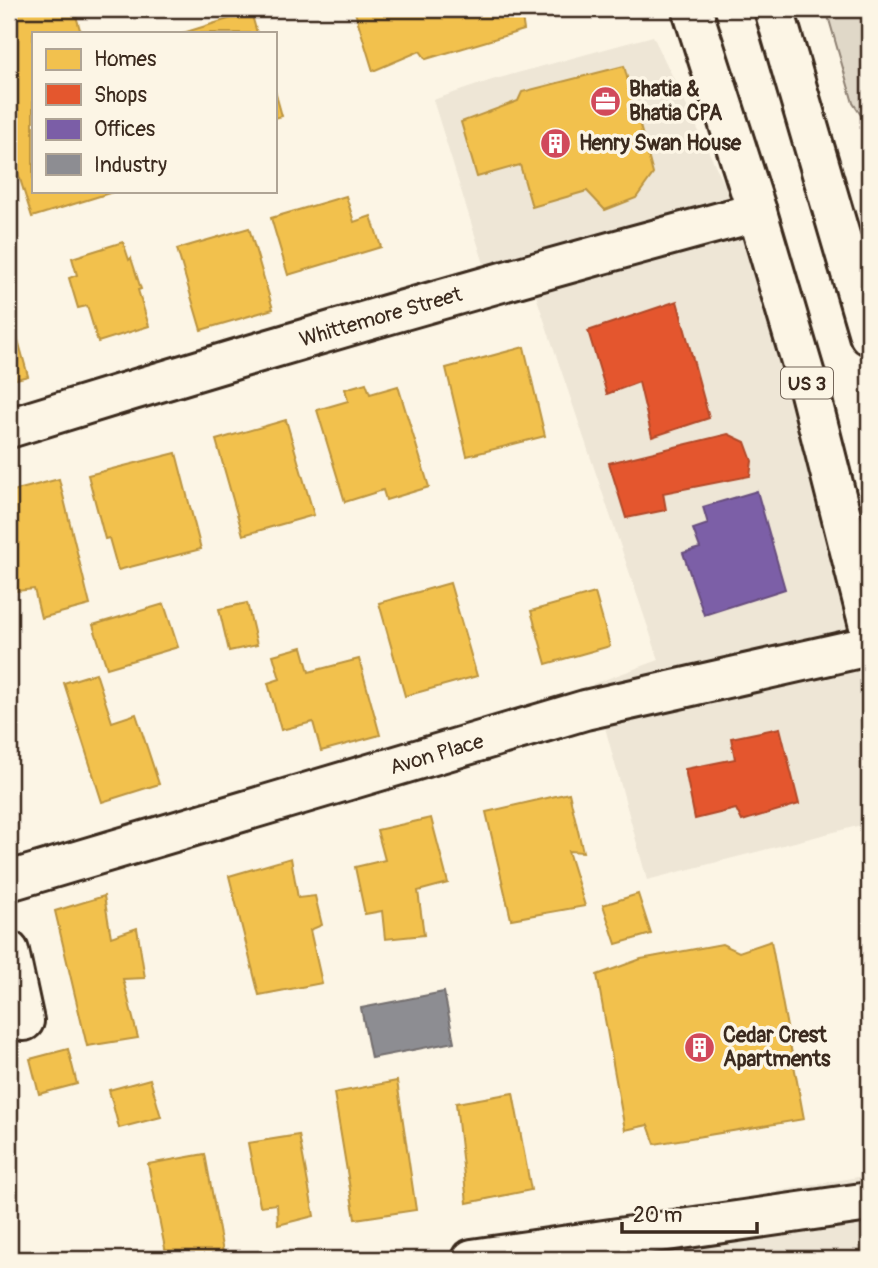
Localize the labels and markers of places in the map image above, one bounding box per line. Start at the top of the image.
place label: Bhatia & Bhatia CPA [629,76,723,127]
office icon: Bhatia & Bhatia CPA [589,84,623,118]
building icon: Henry Swan House [539,126,573,160]
place label: Henry Swan House [579,130,742,157]
place label: Cedar Crest Apartments [723,1022,831,1073]
building icon: Cedar Crest Apartments [683,1030,717,1064]

